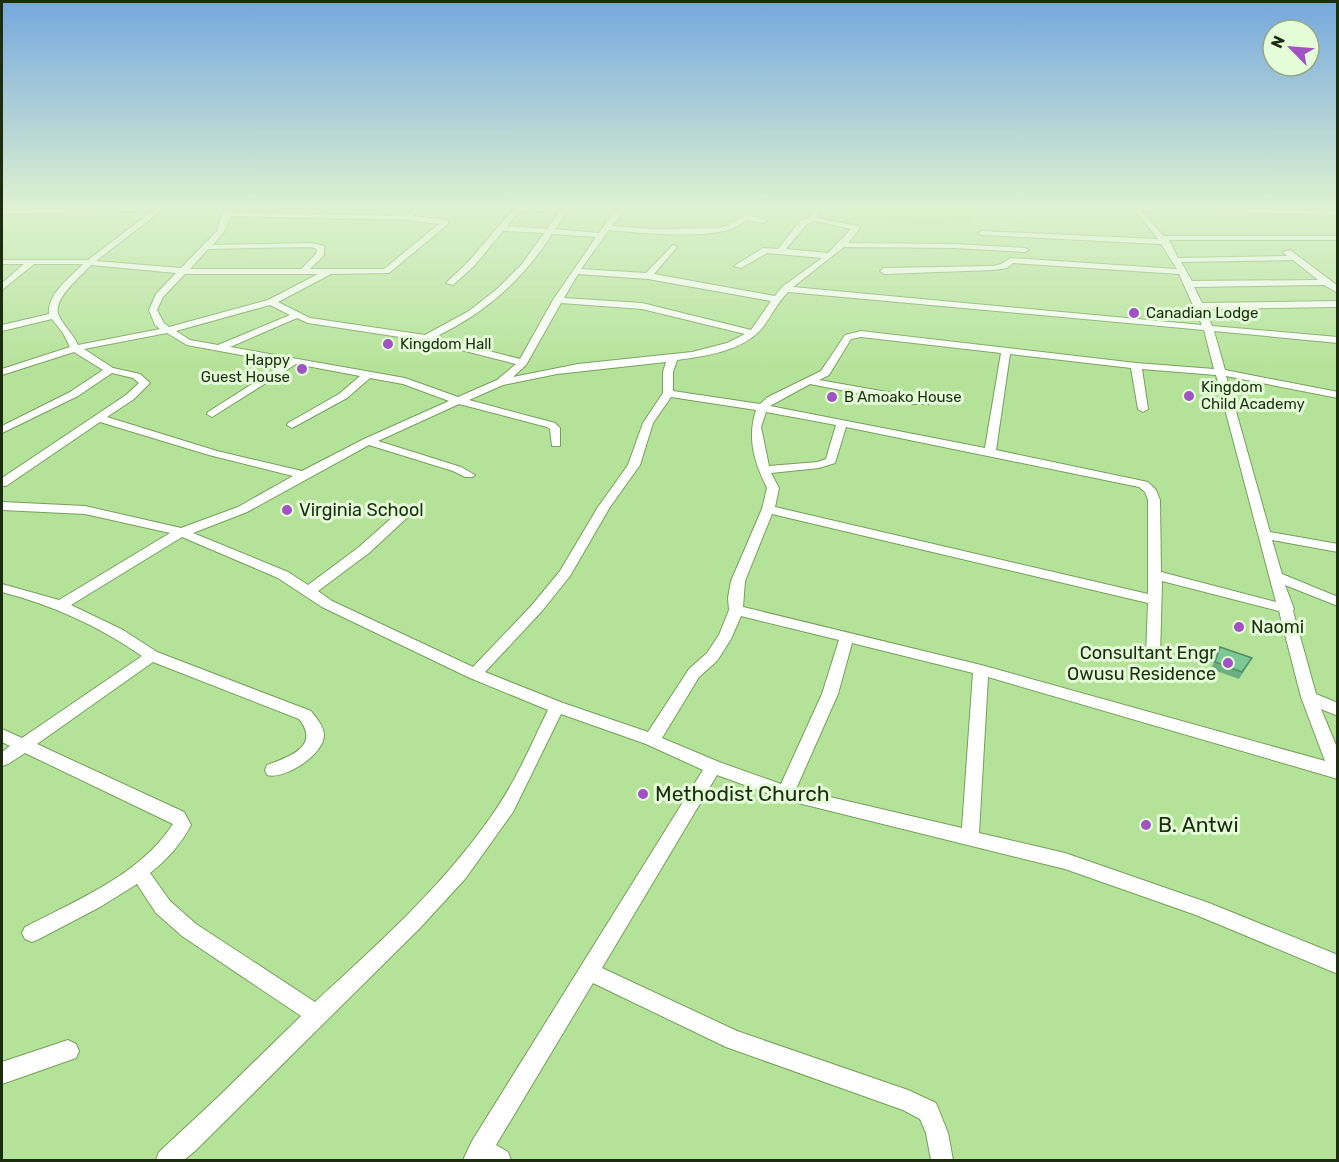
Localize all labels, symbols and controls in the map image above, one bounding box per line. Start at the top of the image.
north arrow [1261,18,1321,78]
text: N [1267,33,1289,51]
place label: Canadian Lodge [1146,304,1258,322]
marker: Canadian Lodge [1127,306,1141,320]
place label: Kingdom Hall [400,335,492,353]
marker: Kingdom Hall [381,337,395,351]
place label: Happy Guest House [201,351,290,386]
marker: Happy Guest House [295,362,309,376]
place label: Kingdom Child Academy [1201,378,1305,413]
place label: B Amoako House [844,388,962,406]
marker: Kingdom Child Academy [1182,389,1196,403]
marker: B Amoako House [825,390,839,404]
place label: Virginia School [299,499,424,521]
marker: Virginia School [280,503,294,517]
place label: Naomi [1251,616,1304,638]
marker: Naomi [1232,620,1246,634]
place label: Consultant Engr Owusu Residence [1067,642,1216,685]
marker: Consultant Engr Owusu Residence [1221,656,1235,670]
place label: Methodist Church [655,781,830,806]
marker: Methodist Church [636,787,650,801]
place label: B. Antwi [1158,812,1238,837]
marker: B. Antwi [1139,818,1153,832]

